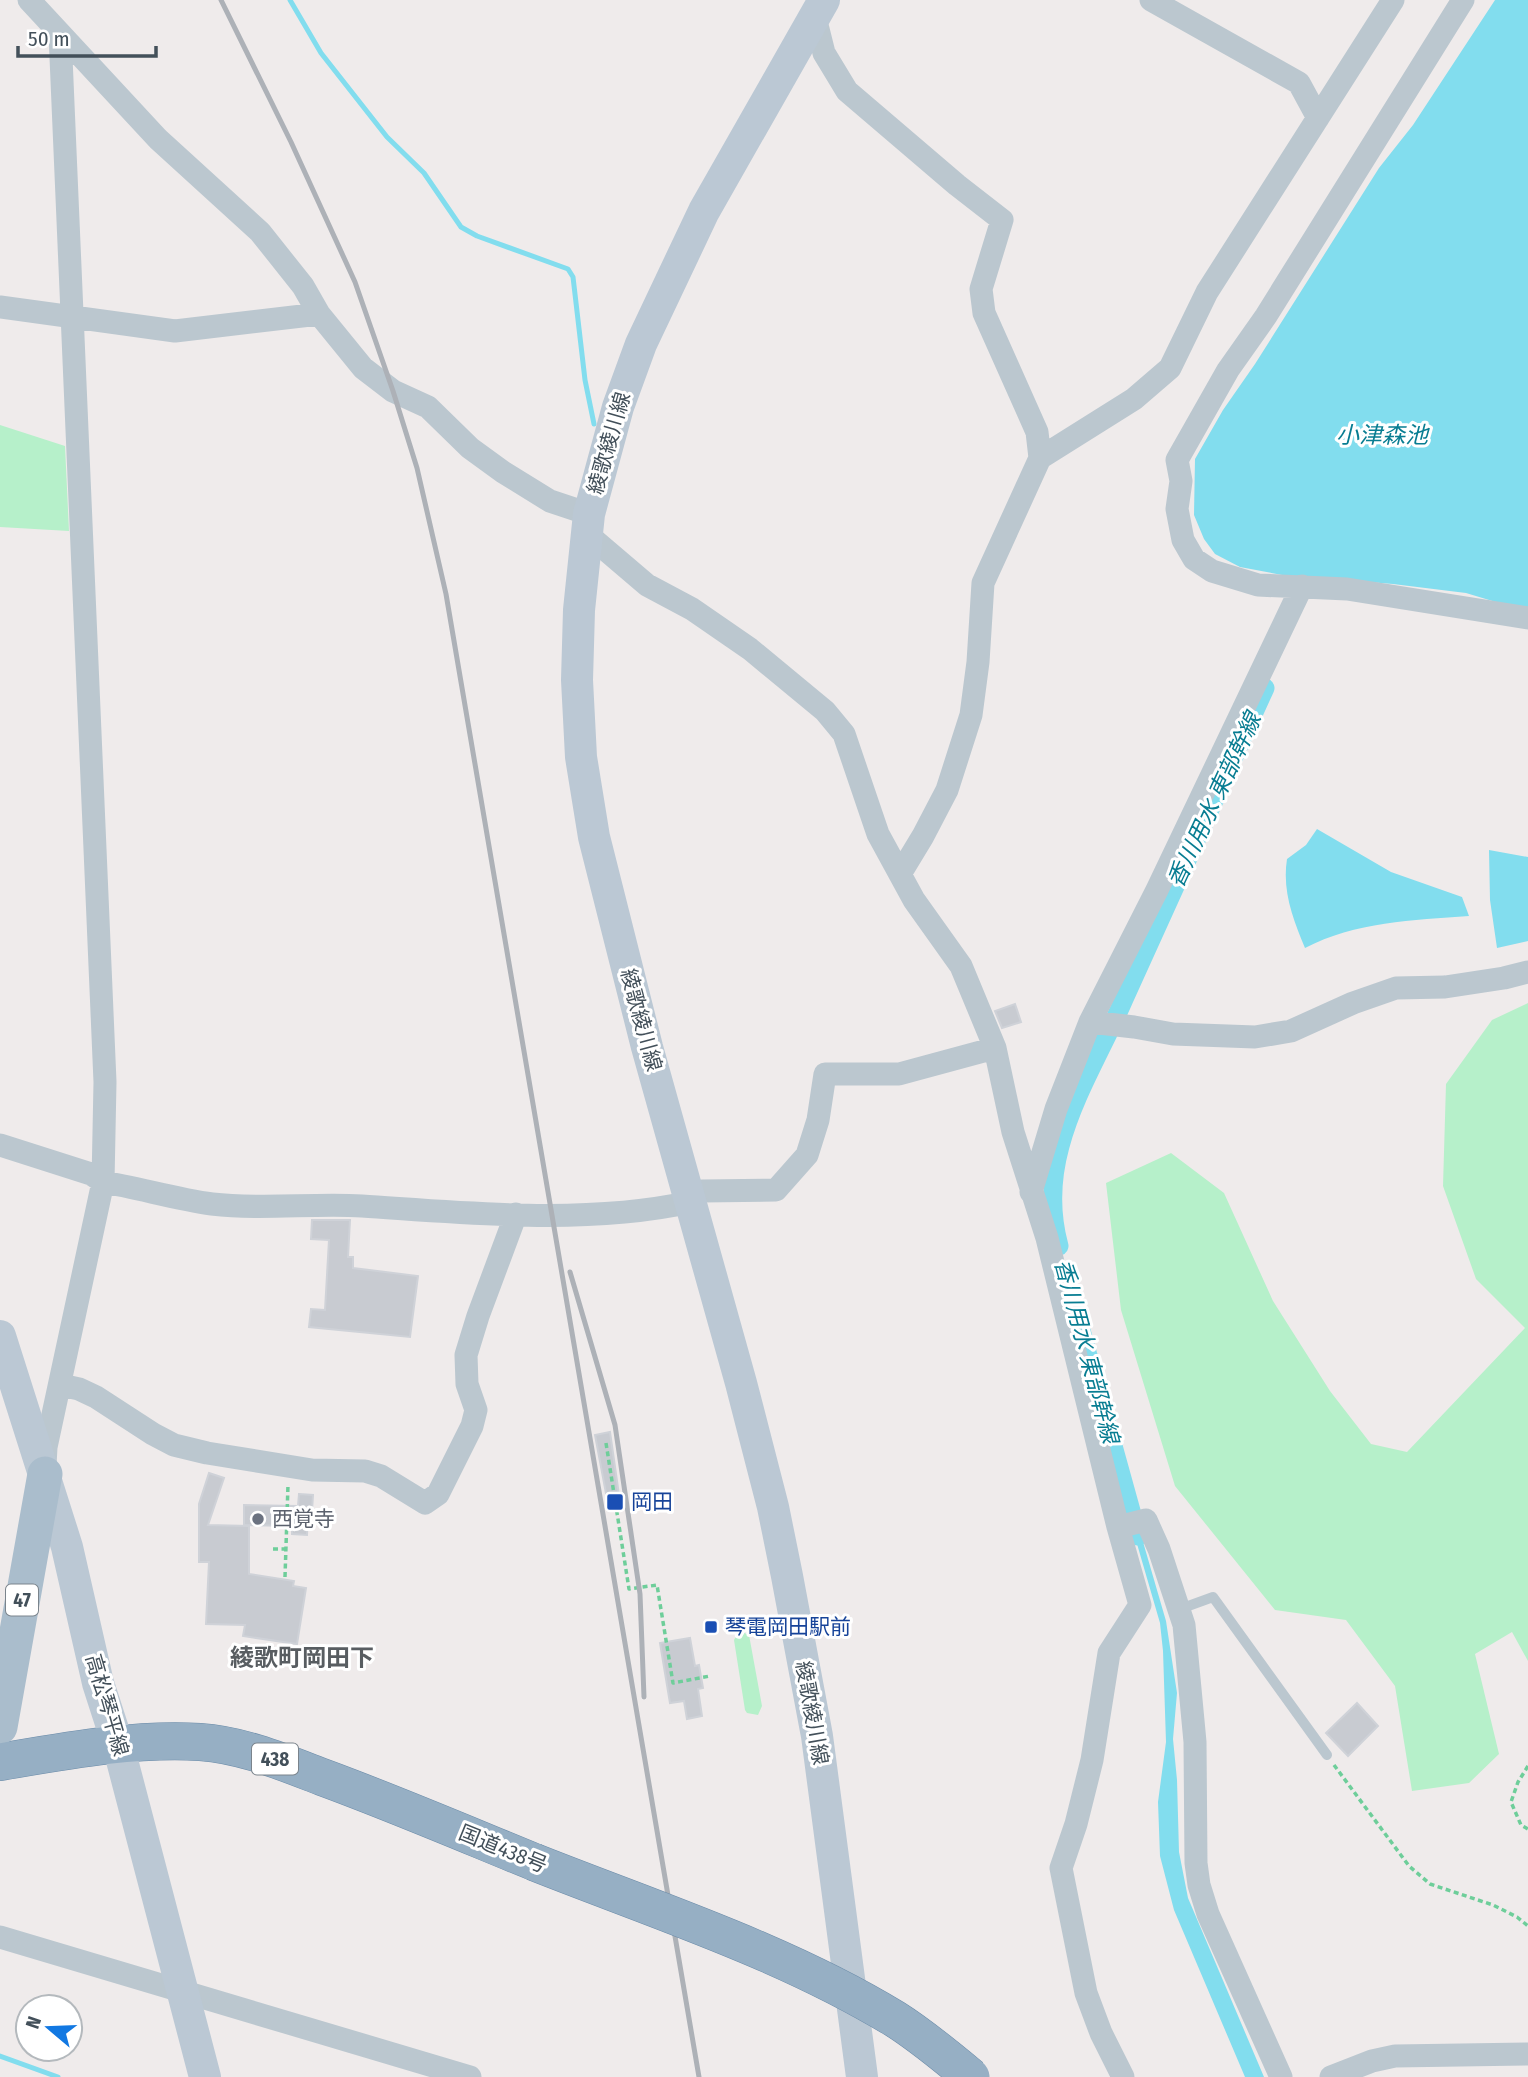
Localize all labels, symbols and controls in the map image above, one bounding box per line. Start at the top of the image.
scale bar [18,14,156,58]
text: 50 m [28,26,70,52]
street label: 綾歌綾川線 [582,389,636,497]
water label: 小津森池 [1336,421,1430,449]
water label: 香川用水 東部幹線 [1161,706,1268,892]
street label: 綾歌綾川線 [615,966,667,1074]
water label: 香川用水 東部幹線 [1049,1256,1126,1449]
place label: 岡田 [631,1489,673,1515]
marker: 岡田 [605,1492,625,1512]
place label: 西覚寺 [272,1506,335,1532]
marker: 西覚寺 [250,1511,266,1527]
road number: 47 [6,1584,38,1616]
place label: 琴電岡田駅前 [725,1614,851,1640]
marker: 琴電岡田駅前 [703,1619,719,1635]
district label: 綾歌町岡田下 [230,1644,374,1672]
street label: 高松琴平線 [80,1651,134,1759]
street label: 綾歌綾川線 [790,1659,834,1767]
road number: 438 [252,1744,298,1774]
street label: 国道438号 [455,1820,551,1878]
north arrow [14,1993,84,2063]
text: N [21,2013,46,2032]

